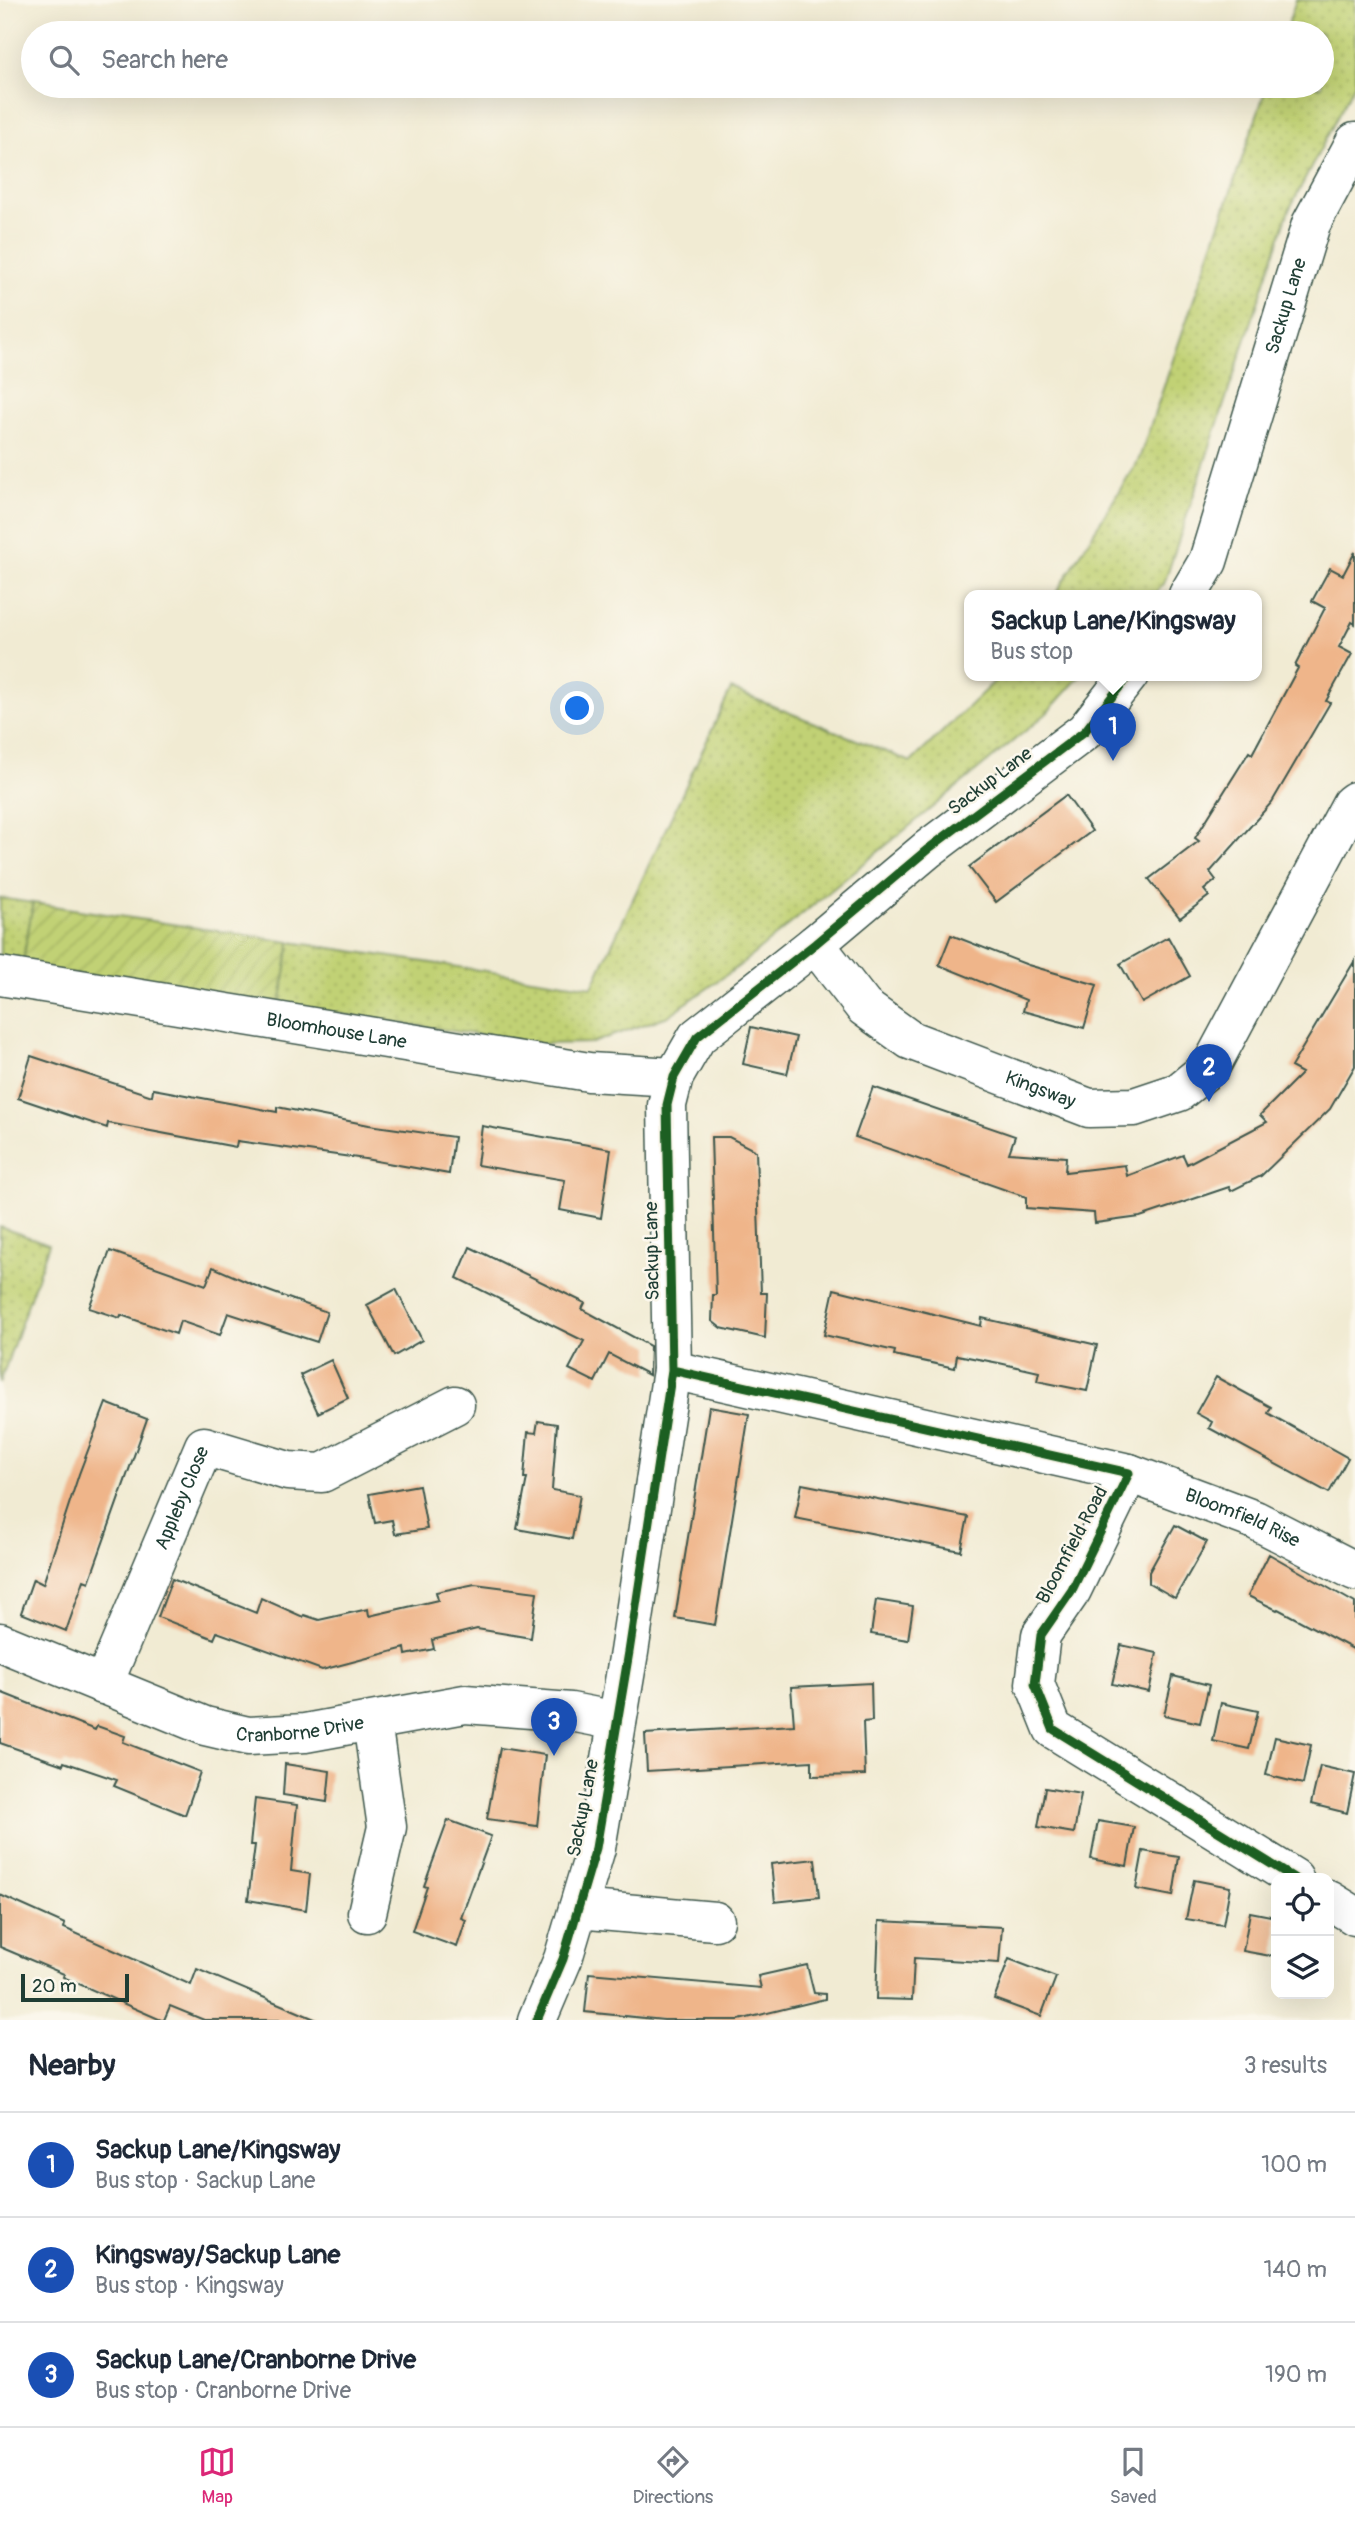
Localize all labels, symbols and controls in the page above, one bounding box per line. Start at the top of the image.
search box [21,21,1334,98]
icon: search [45,41,83,79]
text: Search here [101,44,228,76]
street label: Sackup Lane [1260,255,1312,357]
popup [964,590,1262,681]
text: Sackup Lane/Kingsway [990,605,1236,637]
text: Bus stop [990,637,1073,666]
your location [560,691,594,725]
pin: 1 [1090,703,1136,761]
street label: Sackup Lane [943,741,1037,820]
street label: Bloomhouse Lane [265,1008,409,1054]
pin: 2 [1186,1044,1232,1102]
street label: Kingsway [1002,1065,1079,1114]
street label: Sackup Lane [639,1201,665,1301]
street label: Appleby Close [150,1442,215,1553]
street label: Bloomfield Road [1031,1482,1113,1608]
street label: Bloomfield Rise [1182,1483,1305,1553]
pin: 3 [531,1698,577,1756]
street label: Cranborne Drive [234,1710,366,1748]
street label: Sackup Lane [562,1756,604,1859]
map controls [1271,1873,1334,1999]
button: locate [1271,1873,1334,1936]
button: layers [1271,1936,1334,1999]
scale bar [21,1971,130,2003]
text: 20 m [32,1974,77,1998]
text: Nearby [28,2047,115,2084]
text: 3 results [1244,2051,1327,2080]
text: Sackup Lane/Kingsway [95,2134,340,2166]
text: 1 [47,2150,56,2179]
text: 100 m [1261,2150,1327,2179]
text: Bus stop · Sackup Lane [95,2166,315,2195]
text: Kingsway/Sackup Lane [95,2239,340,2271]
text: 2 [45,2255,57,2284]
text: 140 m [1264,2255,1327,2284]
text: Bus stop · Kingsway [95,2271,284,2300]
text: Sackup Lane/Cranborne Drive [95,2344,416,2376]
text: 3 [45,2360,57,2389]
text: 190 m [1265,2360,1327,2389]
text: Bus stop · Cranborne Drive [95,2376,351,2405]
tab: Map [198,2443,236,2509]
tab: Directions [633,2443,713,2509]
tab: Saved [1110,2443,1157,2509]

